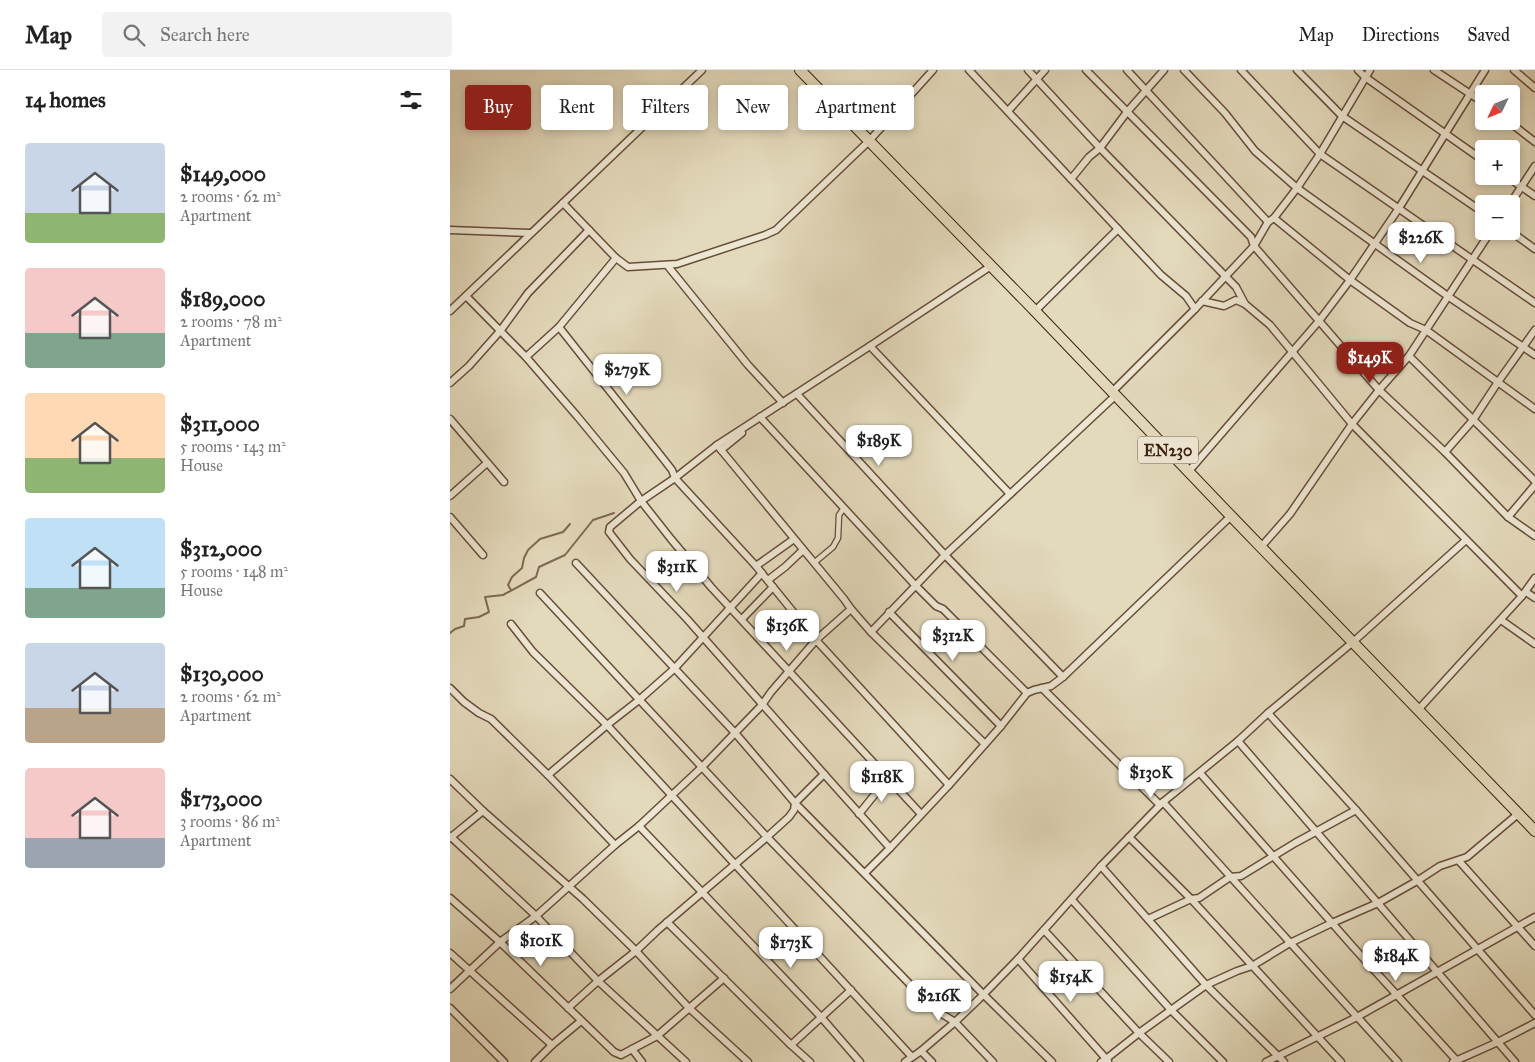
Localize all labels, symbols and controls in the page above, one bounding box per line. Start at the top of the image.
search box [102,12,452,57]
text: Map [25,20,72,50]
icon: search [120,21,148,49]
text: Search here [160,23,250,46]
text: Map [1298,24,1334,46]
text: Directions [1362,24,1439,46]
text: Saved [1467,24,1510,46]
chip: Buy [465,85,531,130]
chip: Rent [541,85,613,130]
chip: Filters [623,85,708,130]
chip: New [718,85,788,130]
chip: Apartment [798,85,914,130]
north arrow [1475,85,1520,130]
map controls [1475,85,1520,240]
icon: filters [397,86,425,114]
text: 14 homes [25,87,106,113]
button: + [1475,140,1520,185]
text: $149,000 [180,161,266,187]
icon: home [65,163,125,223]
text: 2 rooms · 62 m² [180,187,281,206]
button: − [1475,195,1520,240]
text: Apartment [180,206,252,225]
pin: $226K [1386,222,1456,264]
text: $226K [1399,228,1443,247]
text: $189,000 [180,286,265,312]
icon: home [65,288,125,348]
text: 2 rooms · 78 m² [180,312,282,331]
text: Apartment [180,331,252,350]
pin: $149K [1335,342,1405,384]
text: $149K [1348,348,1392,367]
pin: $279K [592,354,662,396]
text: $279K [604,360,650,379]
text: $311,000 [180,411,260,437]
icon: home [65,413,125,473]
pin: $189K [844,424,914,467]
text: $189K [857,431,901,450]
road number: EN230 [1138,436,1198,464]
text: 5 rooms · 143 m² [180,437,286,456]
text: House [180,456,223,475]
text: $312,000 [180,536,262,562]
icon: home [65,538,125,598]
pin: $311K [642,550,712,593]
text: $311K [657,557,697,576]
text: 5 rooms · 148 m² [180,562,288,581]
text: House [180,581,223,600]
pin: $136K [752,610,822,652]
text: $136K [766,616,808,635]
pin: $312K [918,620,988,662]
text: $312K [932,626,974,645]
text: $130,000 [180,661,264,687]
icon: home [65,663,125,723]
text: 2 rooms · 62 m² [180,687,281,706]
text: Apartment [180,706,252,725]
pin: $130K [1116,756,1186,799]
pin: $118K [847,760,917,803]
text: $130K [1130,763,1172,782]
text: $118K [861,767,903,786]
text: $173,000 [180,786,263,812]
icon: home [65,788,125,848]
text: 3 rooms · 86 m² [180,812,280,831]
text: Apartment [180,831,252,850]
pin: $101K [506,924,576,967]
pin: $173K [756,926,826,969]
text: $101K [520,931,562,950]
text: $173K [770,933,812,952]
pin: $184K [1361,940,1431,982]
text: $184K [1374,946,1418,965]
pin: $154K [1036,960,1106,1003]
text: $154K [1049,967,1093,986]
pin: $216K [904,980,974,1022]
text: $216K [917,986,961,1005]

